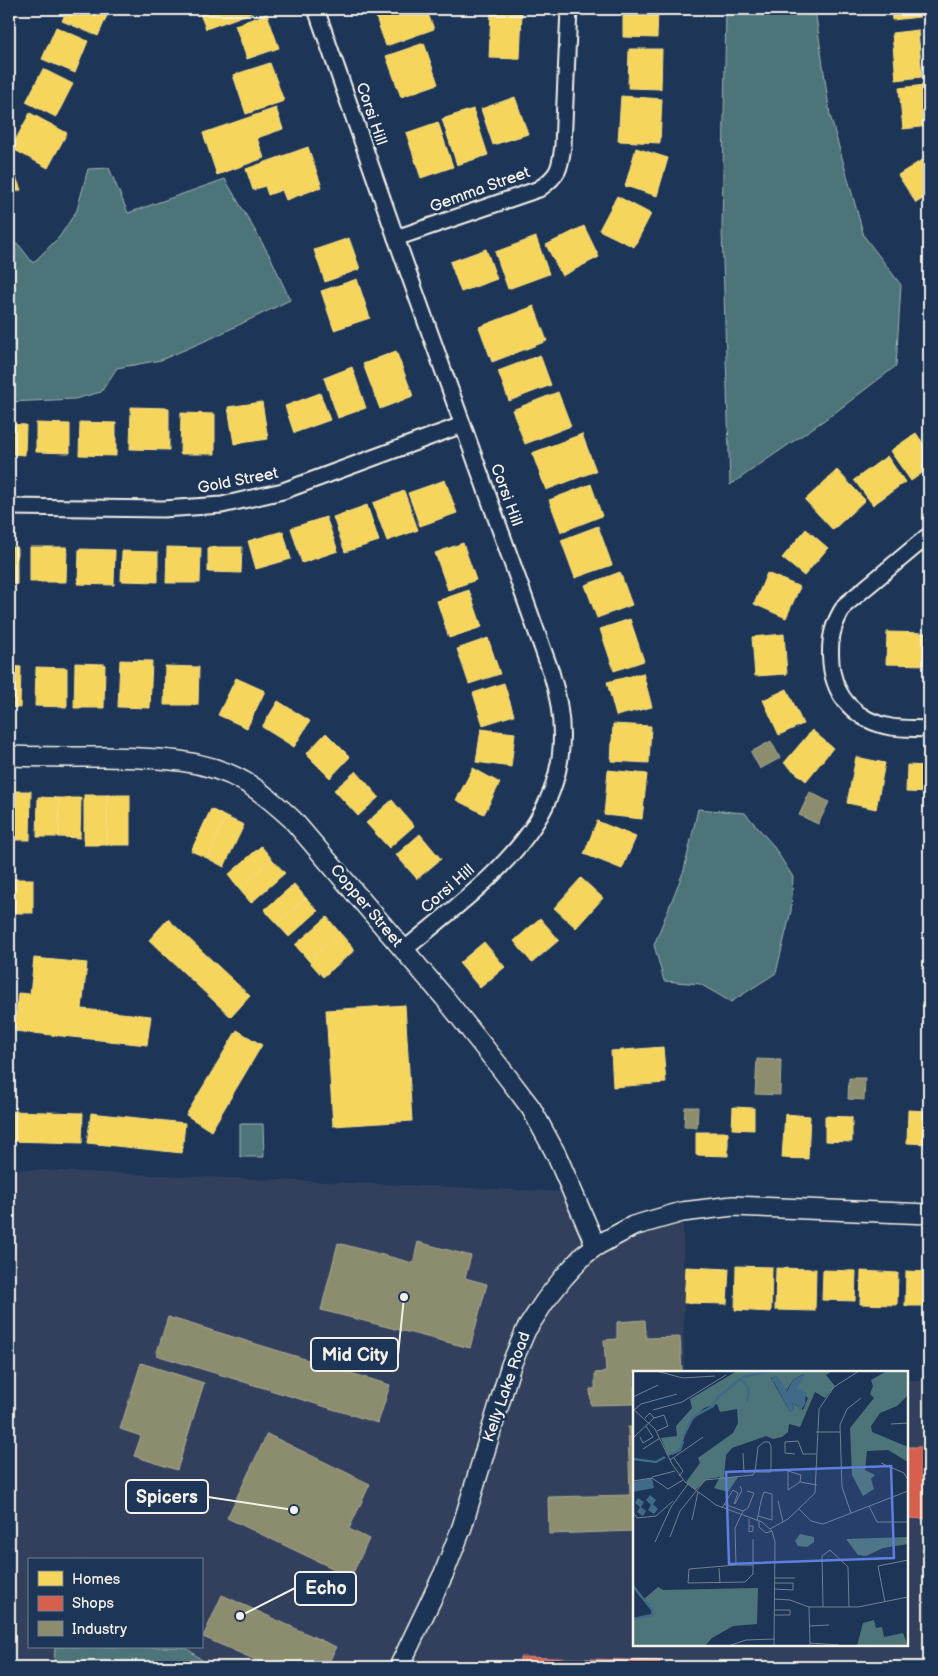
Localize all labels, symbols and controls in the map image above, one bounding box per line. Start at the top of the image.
street label: Corsi Hill [351,80,391,148]
street label: Gemma Street [427,163,533,217]
street label: Corsi Hill [486,461,526,529]
street label: Gold Street [196,464,280,498]
street label: Copper Street [326,861,406,951]
street label: Corsi Hill [417,861,479,917]
street label: Kelly Lake Road [479,1329,535,1445]
callout: Mid City [311,1338,398,1371]
text: Mid City [322,1345,389,1366]
inset map [633,1371,908,1646]
callout: Spicers [126,1480,208,1513]
text: Spicers [136,1487,198,1508]
legend [28,1558,202,1648]
text: Homes [72,1570,121,1589]
callout: Echo [295,1572,356,1605]
text: Echo [305,1578,347,1599]
text: Shops [72,1594,115,1613]
text: Industry [72,1620,127,1639]

